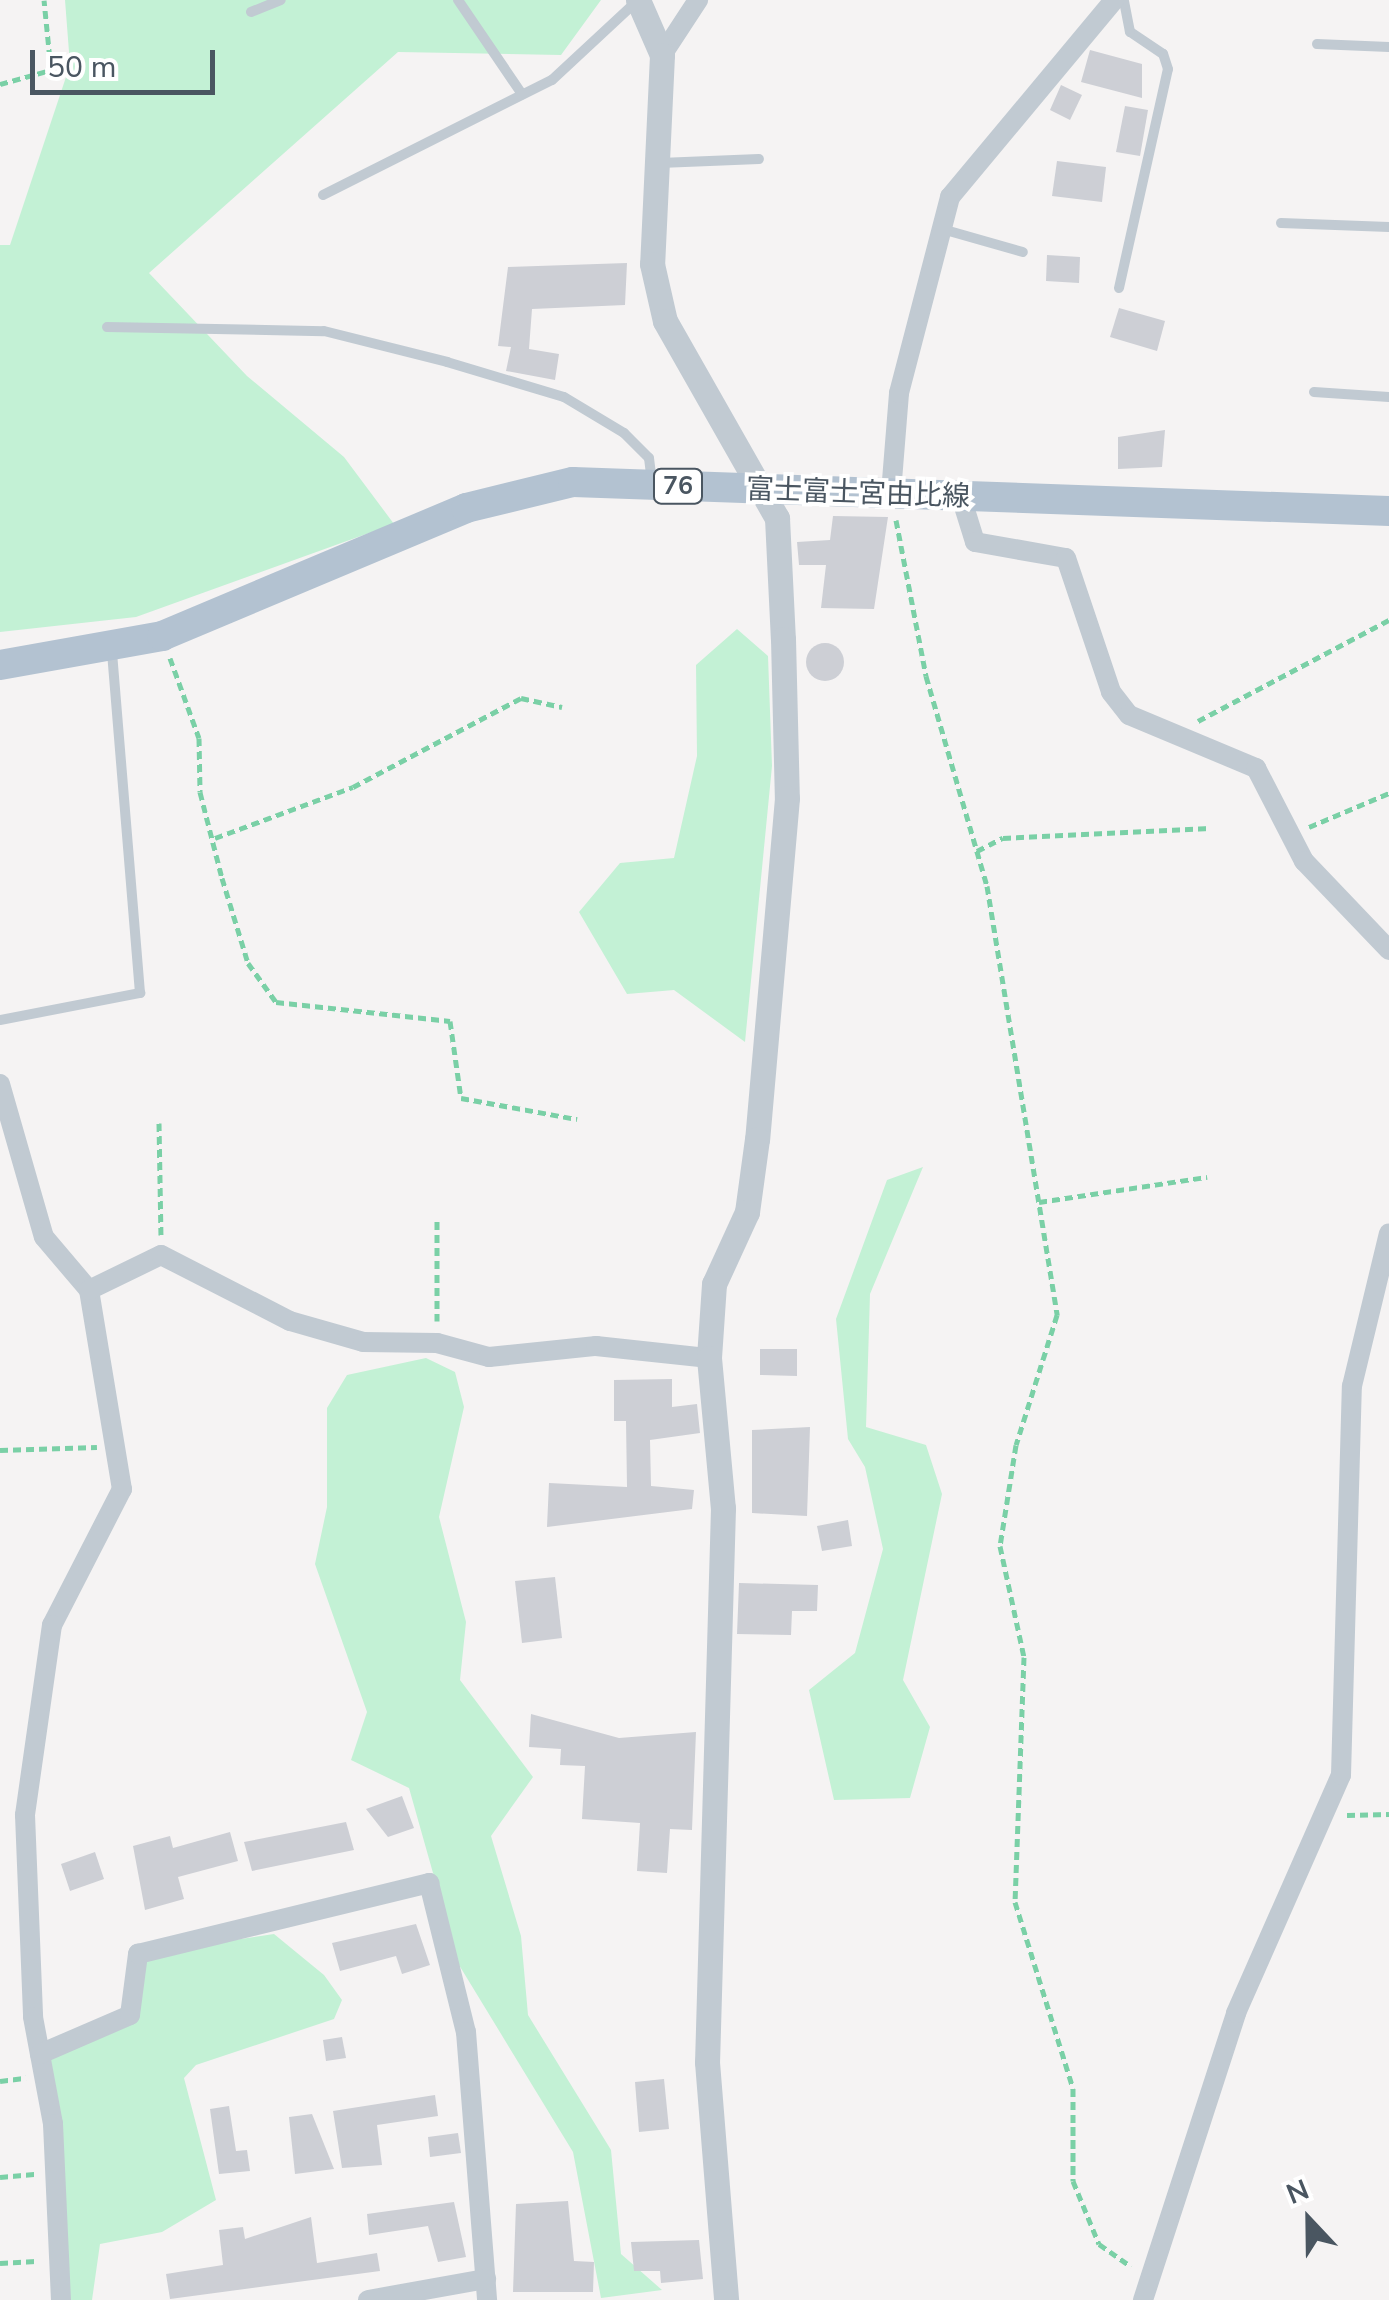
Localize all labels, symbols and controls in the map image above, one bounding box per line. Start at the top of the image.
scale bar [35,30,220,92]
text: 50 m [47,47,116,88]
road number: 76 [653,466,703,506]
street label: 富士富士宮由比線 [745,472,971,514]
north arrow [1259,2170,1359,2270]
text: N [1281,2171,1315,2214]

